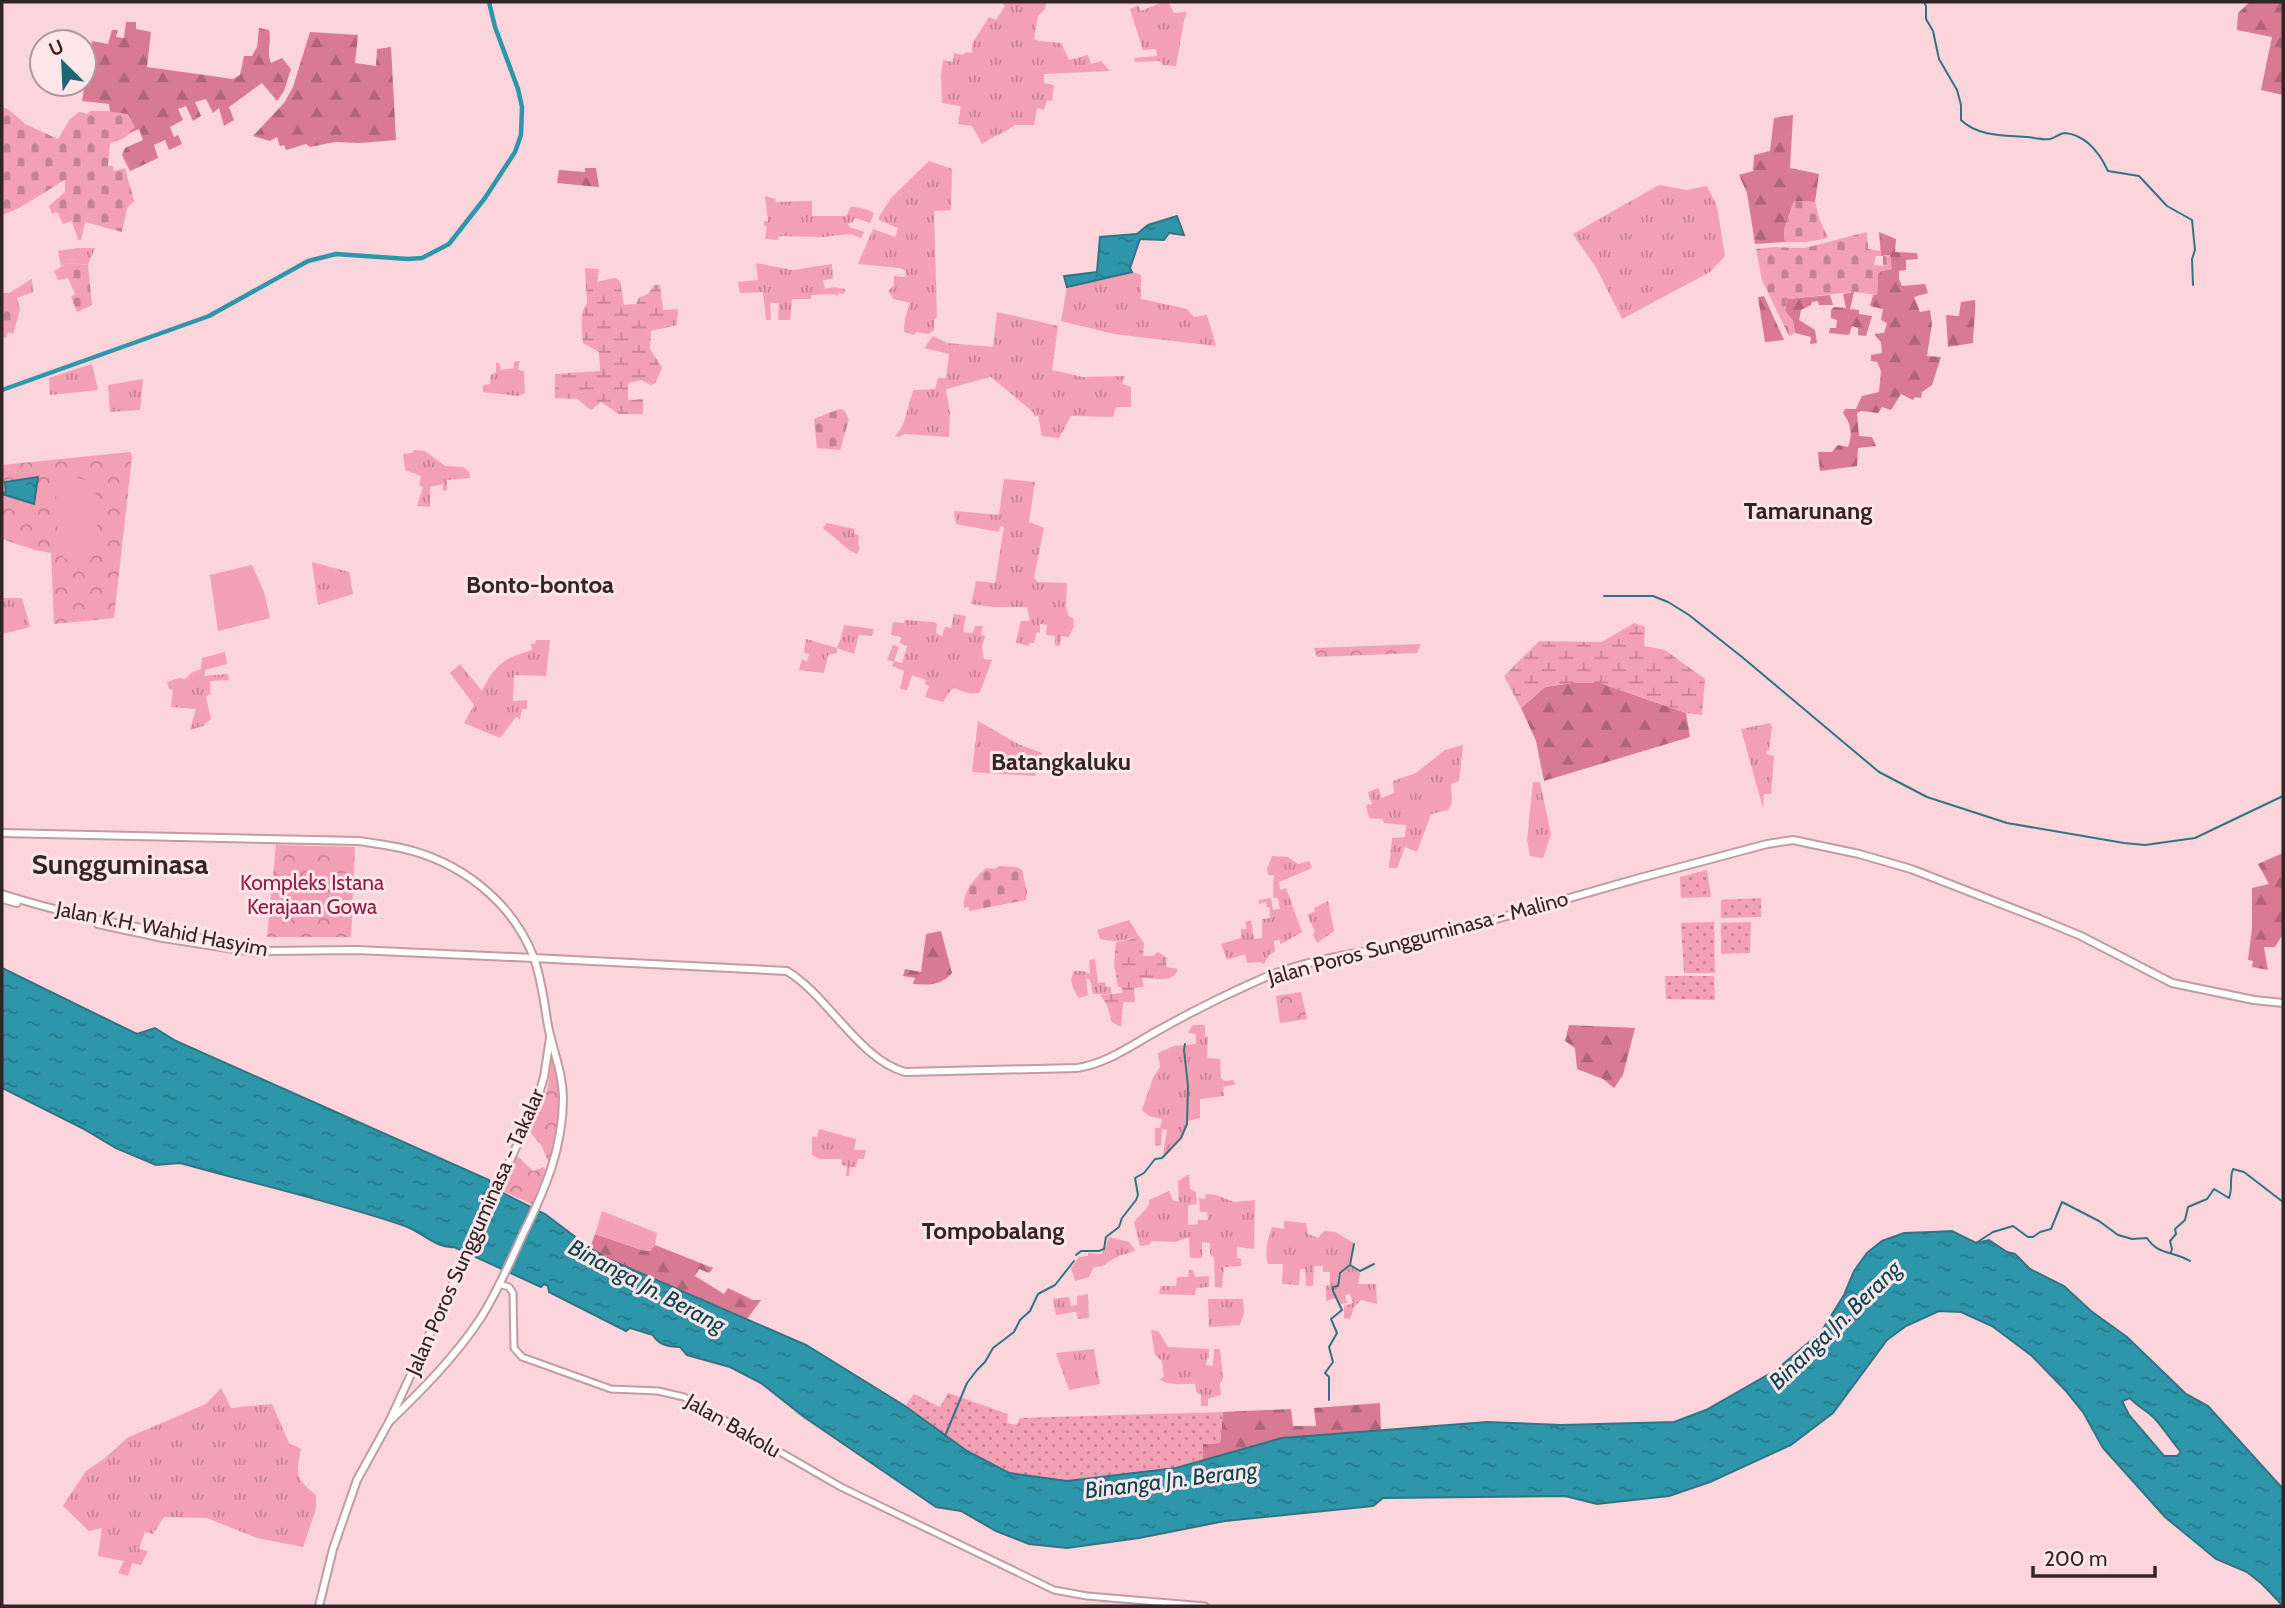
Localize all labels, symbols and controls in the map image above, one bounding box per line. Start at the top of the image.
north arrow [28,28,98,98]
text: U [45,35,67,61]
district label: Tamarunang [1744,496,1872,525]
district label: Bonto-bontoa [466,570,614,599]
district label: Batangkaluku [991,747,1131,776]
district label: Sungguminasa [32,847,208,881]
park label: Kompleks Istana Kerajaan Gowa [240,870,384,920]
street label: Jalan Poros Sungguminasa - Malino [1264,885,1571,990]
street label: Jalan K.H. Wahid Hasyim [53,896,270,961]
street label: Jalan Poros Sungguminasa - Takalar [399,1084,549,1380]
district label: Tompobalang [922,1216,1064,1245]
water label: Binanga Jn. Berang [564,1233,731,1340]
water label: Binanga Jn. Berang [1763,1254,1908,1395]
street label: Jalan Bakolu [680,1388,785,1463]
water label: Binanga Jn. Berang [1083,1455,1260,1504]
scale bar [2033,1534,2156,1578]
text: 200 m [2044,1546,2107,1571]

